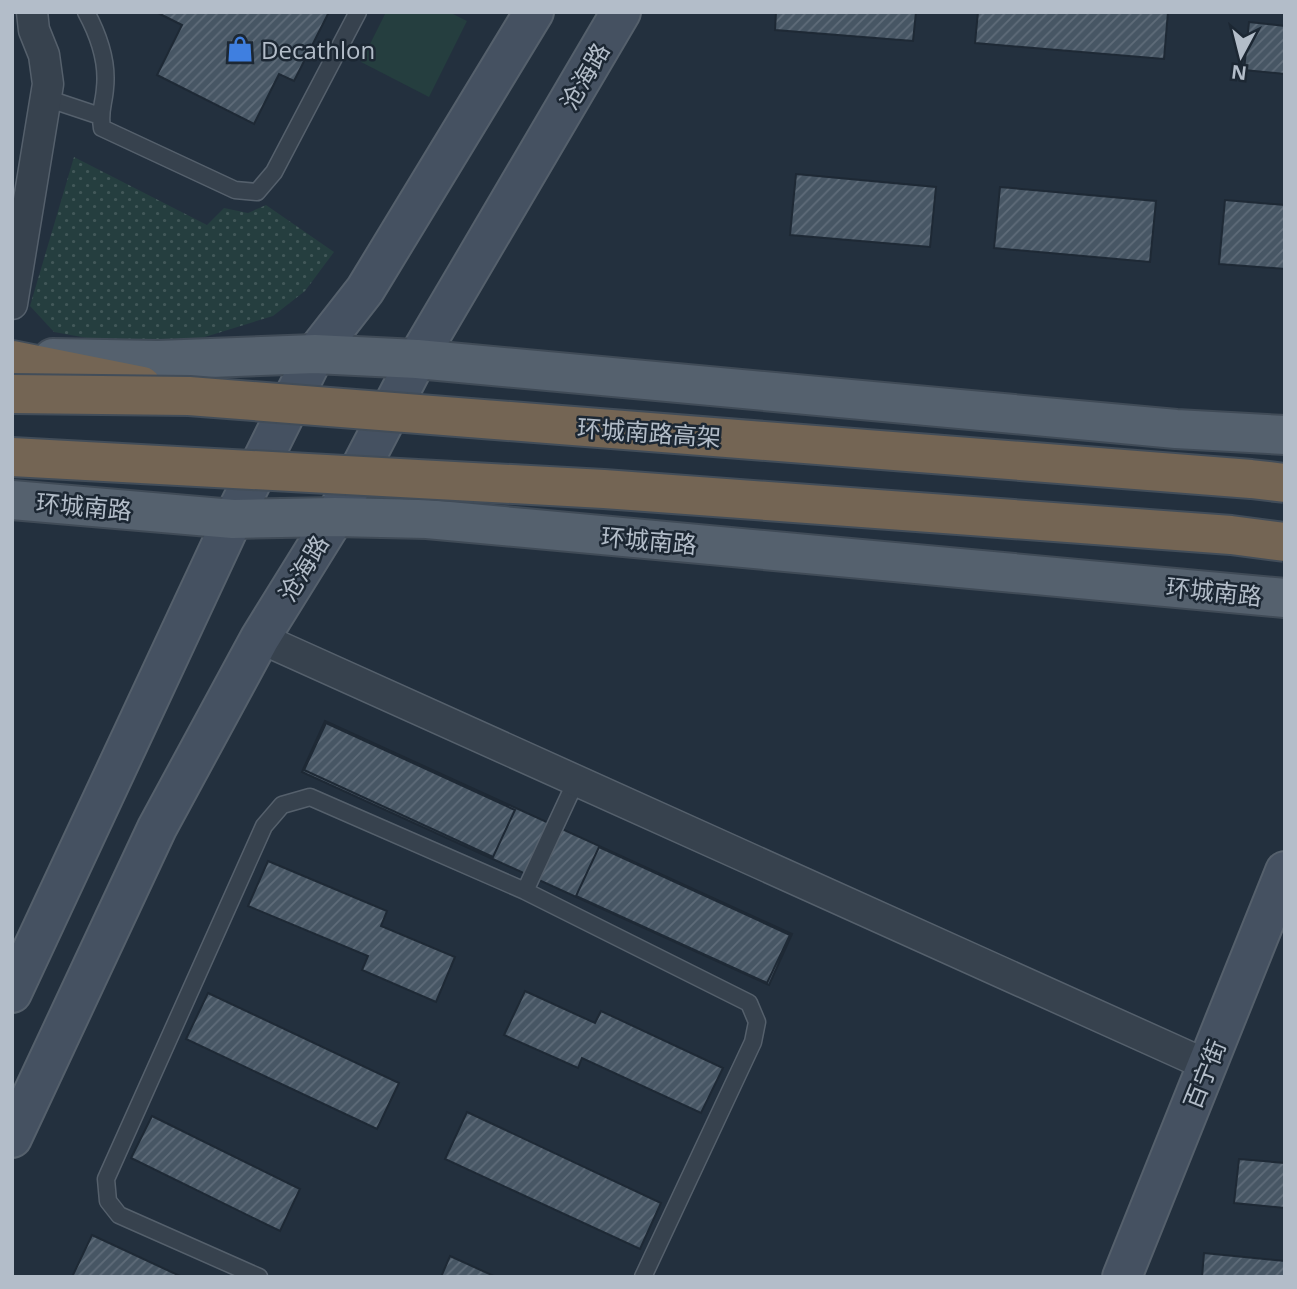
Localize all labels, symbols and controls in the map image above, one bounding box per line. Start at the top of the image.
north arrow [1206,21,1276,91]
place label: Decathlon [261,33,375,66]
shop icon: Decathlon [225,34,255,64]
street label: 沧海路 [552,37,616,115]
text: N [1230,59,1248,87]
street label: 环城南路高架 [576,411,722,453]
street label: 环城南路 [35,485,133,527]
street label: 环城南路 [600,519,698,561]
street label: 沧海路 [270,529,336,607]
street label: 环城南路 [1165,570,1263,612]
street label: 百宁街 [1175,1034,1233,1114]

